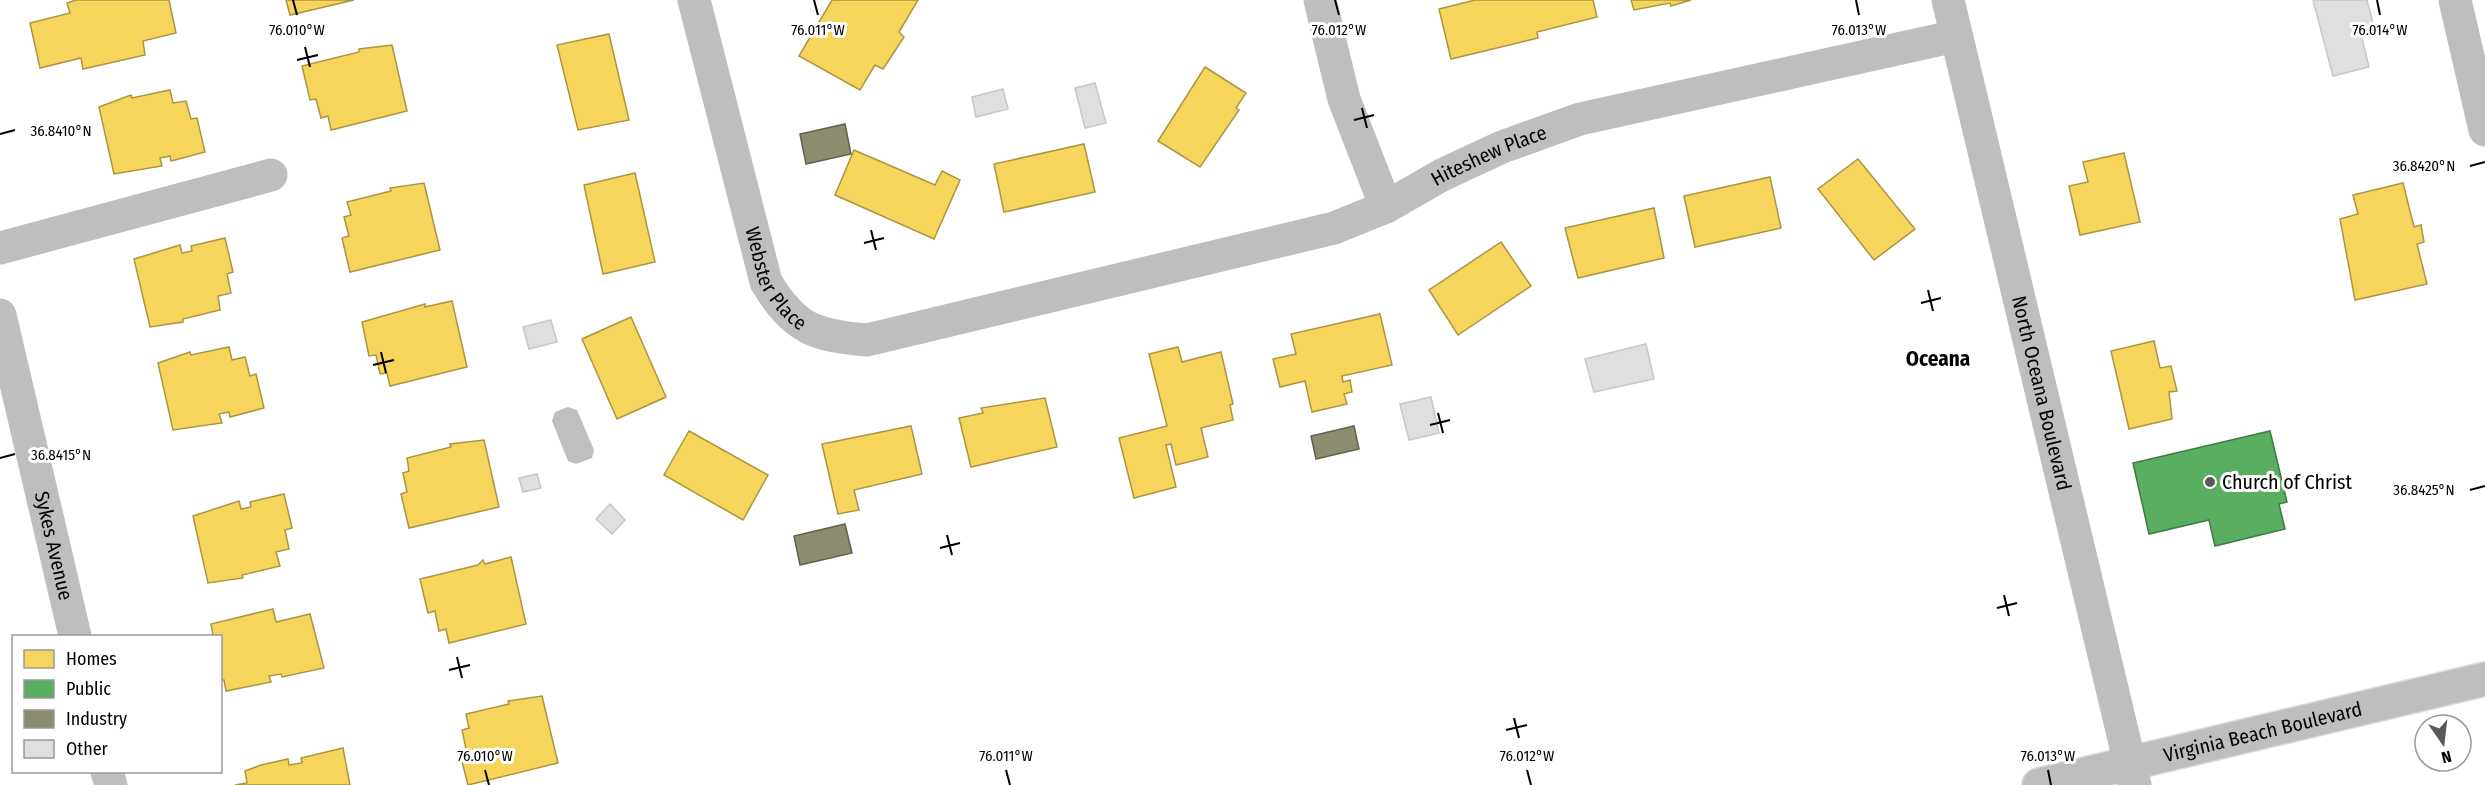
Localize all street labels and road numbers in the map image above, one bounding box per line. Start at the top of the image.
street label: Hiteshew Place [1427,120,1550,191]
street label: Webster Place [740,224,811,335]
street label: North Oceana Boulevard [2007,293,2076,493]
street label: Sykes Avenue [30,489,78,603]
street label: Virginia Beach Boulevard [2161,697,2364,767]

